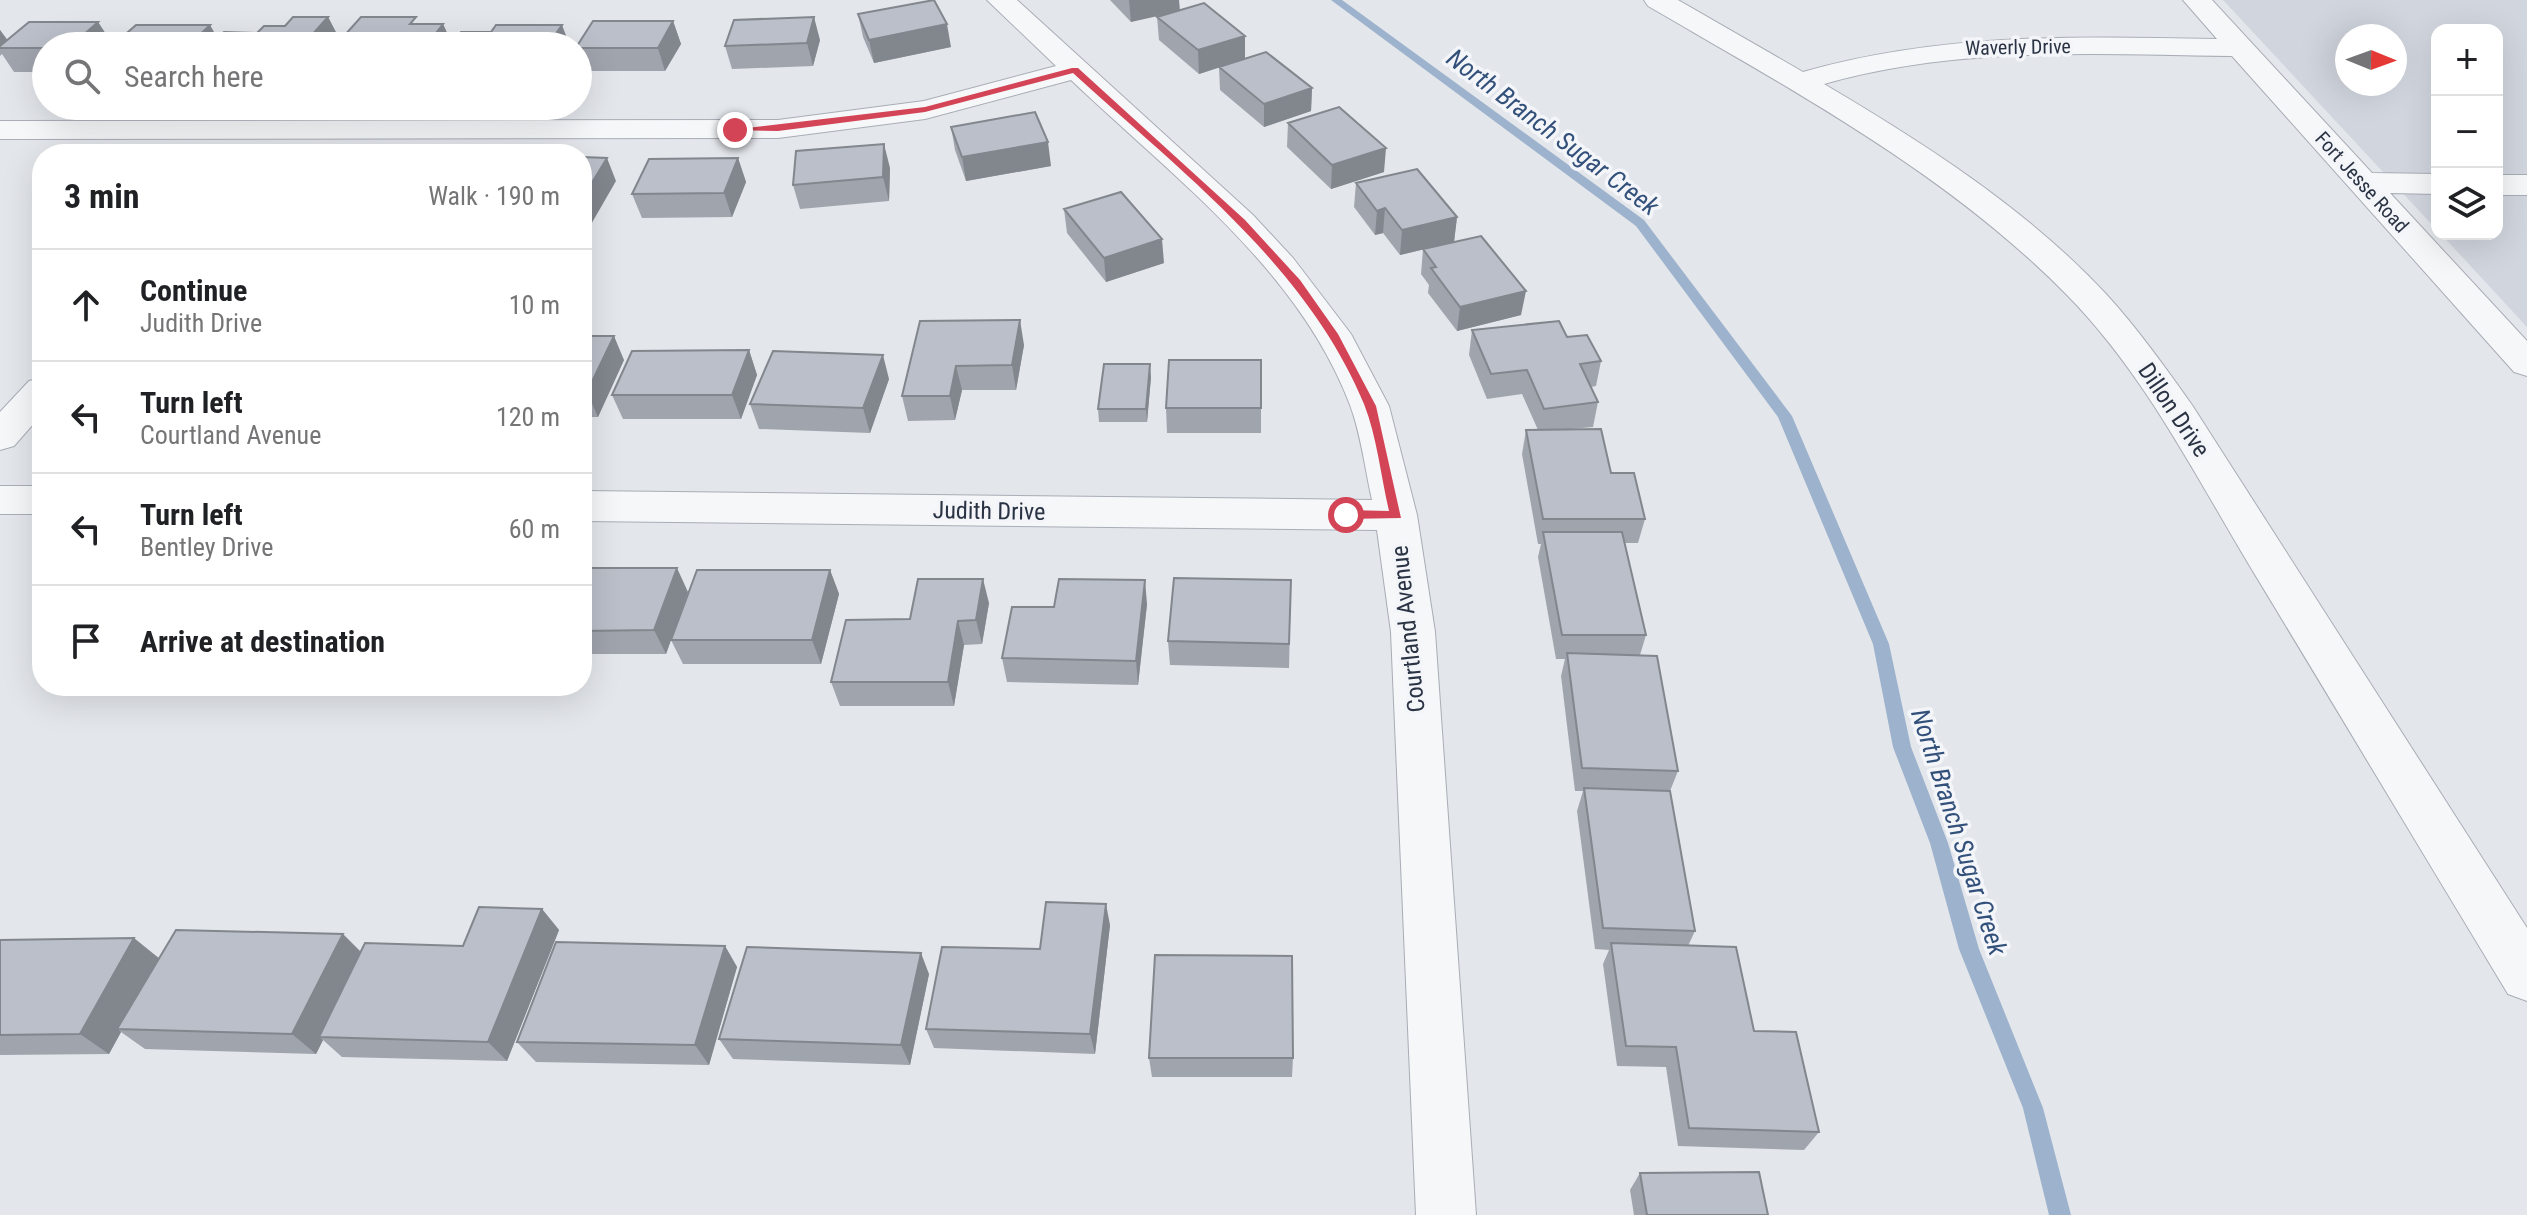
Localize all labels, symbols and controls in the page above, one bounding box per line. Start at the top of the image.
north arrow [2335,24,2407,96]
map controls [2431,24,2503,240]
button: + [2431,24,2503,96]
search box [32,32,592,120]
street label: Waverly Drive [1965,34,2071,60]
water label: North Branch Sugar Creek [1441,43,1665,222]
icon: search [60,54,104,98]
text: Search here [124,59,264,94]
button: − [2431,96,2503,168]
route end [717,112,753,148]
street label: Fort Jesse Road [2310,126,2414,238]
button: layers [2431,168,2503,240]
text: 3 min [64,176,140,216]
text: Walk · 190 m [428,181,560,211]
text: Continue [140,273,247,308]
icon: ahead [64,283,108,327]
text: 10 m [509,290,560,320]
text: Judith Drive [140,308,262,338]
street label: Dillon Drive [2132,358,2216,462]
text: Turn left [140,385,243,420]
icon: left [64,395,108,439]
text: 120 m [496,402,560,432]
text: Courtland Avenue [140,420,321,450]
street label: Judith Drive [932,496,1046,526]
text: Turn left [140,497,243,532]
route start [1328,497,1364,533]
icon: left [64,507,108,551]
text: 60 m [509,514,560,544]
text: Bentley Drive [140,532,273,562]
street label: Courtland Avenue [1385,544,1431,714]
icon: arrive [64,619,108,663]
text: Arrive at destination [140,624,385,659]
water label: North Branch Sugar Creek [1905,705,2013,960]

